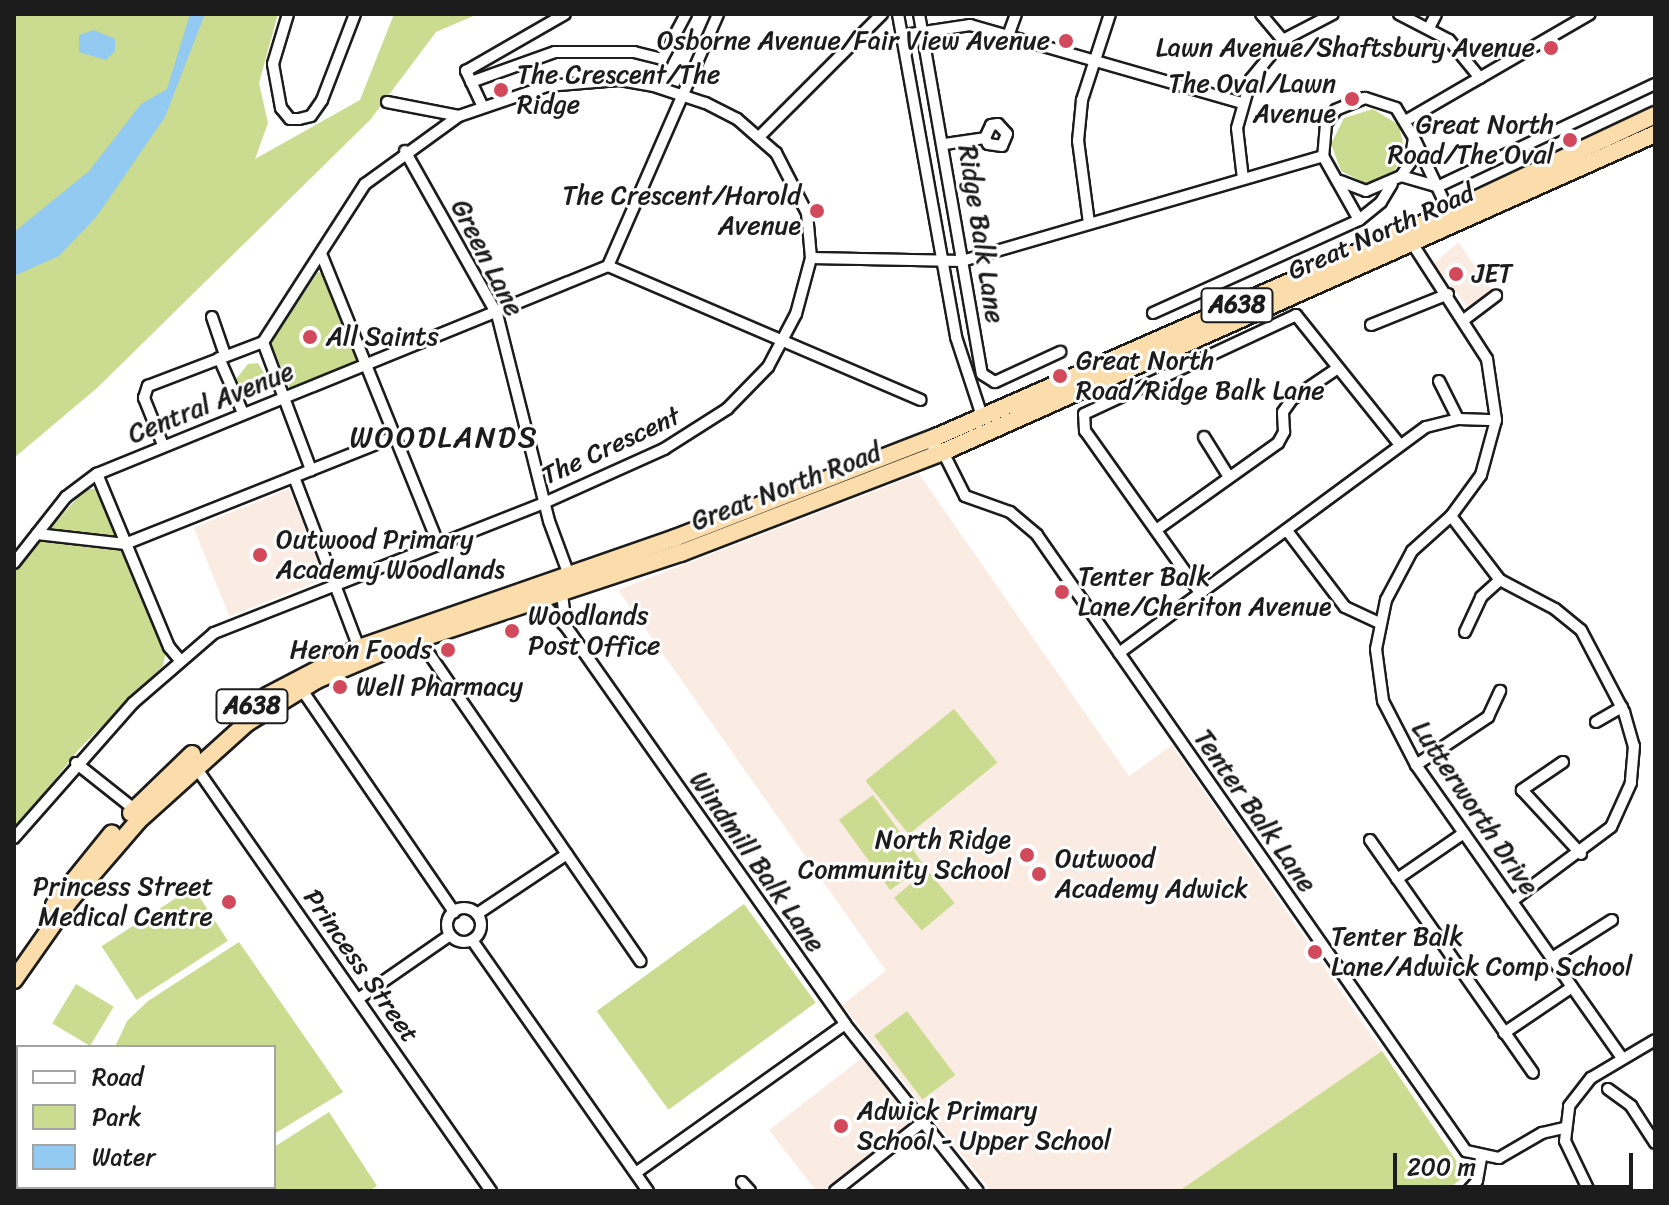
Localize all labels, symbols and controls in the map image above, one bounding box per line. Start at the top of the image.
place label: Osborne Avenue/Fair View Avenue [658,25,1050,57]
marker: Osborne Avenue/Fair View Avenue [1057,32,1075,50]
place label: Lawn Avenue/Shaftsbury Avenue [1157,32,1535,64]
marker: Lawn Avenue/Shaftsbury Avenue [1542,39,1560,57]
place label: The Crescent/The Ridge [517,59,723,120]
place label: The Oval/Lawn Avenue [1168,68,1336,130]
marker: The Crescent/The Ridge [492,81,510,99]
marker: The Oval/Lawn Avenue [1343,90,1361,108]
place label: Great North Road/The Oval [1388,109,1554,170]
marker: Great North Road/The Oval [1561,131,1579,149]
street label: Ridge Balk Lane [952,143,1010,325]
street label: Great North Road [1283,177,1479,287]
place label: The Crescent/Harold Avenue [560,180,801,242]
street label: Green Lane [444,194,530,322]
marker: The Crescent/Harold Avenue [808,202,826,220]
place label: JET [1472,258,1512,290]
marker: JET [1447,265,1465,283]
road number: A638 [1199,285,1275,325]
place label: All Saints [326,321,437,353]
marker: All Saints [301,328,319,346]
place label: Great North Road/Ridge Balk Lane [1076,345,1324,406]
street label: Central Avenue [124,356,298,450]
marker: Great North Road/Ridge Balk Lane [1051,367,1069,385]
street label: The Crescent [535,400,687,492]
district label: WOODLANDS [351,419,537,455]
street label: Great North Road [687,436,885,538]
place label: Outwood Primary Academy Woodlands [276,524,507,586]
marker: Outwood Primary Academy Woodlands [251,546,269,564]
place label: Tenter Balk Lane/Cheriton Avenue [1078,561,1331,622]
marker: Tenter Balk Lane/Cheriton Avenue [1053,583,1071,601]
place label: Woodlands Post Office [528,600,660,662]
marker: Woodlands Post Office [503,622,521,640]
place label: Heron Foods [289,634,432,666]
marker: Heron Foods [439,641,457,659]
place label: Well Pharmacy [356,671,524,703]
marker: Well Pharmacy [331,678,349,696]
road number: A638 [214,686,290,726]
street label: Lutterworth Drive [1405,715,1545,901]
street label: Tenter Balk Lane [1187,724,1323,898]
street label: Windmill Balk Lane [683,766,831,958]
place label: North Ridge Community School [798,824,1011,886]
place label: Outwood Academy Adwick [1055,843,1248,904]
marker: North Ridge Community School [1018,846,1036,864]
marker: Outwood Academy Adwick [1030,865,1048,883]
place label: Princess Street Medical Centre [33,871,213,932]
street label: Princess Street [297,883,425,1049]
marker: Princess Street Medical Centre [220,893,238,911]
place label: Tenter Balk Lane/Adwick Comp School [1331,921,1632,982]
marker: Tenter Balk Lane/Adwick Comp School [1306,943,1324,961]
legend [16,1045,276,1189]
text: Road [92,1056,143,1098]
place label: Adwick Primary School - Upper School [857,1095,1112,1156]
text: Park [92,1096,141,1138]
marker: Adwick Primary School - Upper School [832,1117,850,1135]
text: Water [92,1136,155,1178]
scale bar [1397,1137,1637,1187]
text: 200 m [1407,1146,1476,1188]

